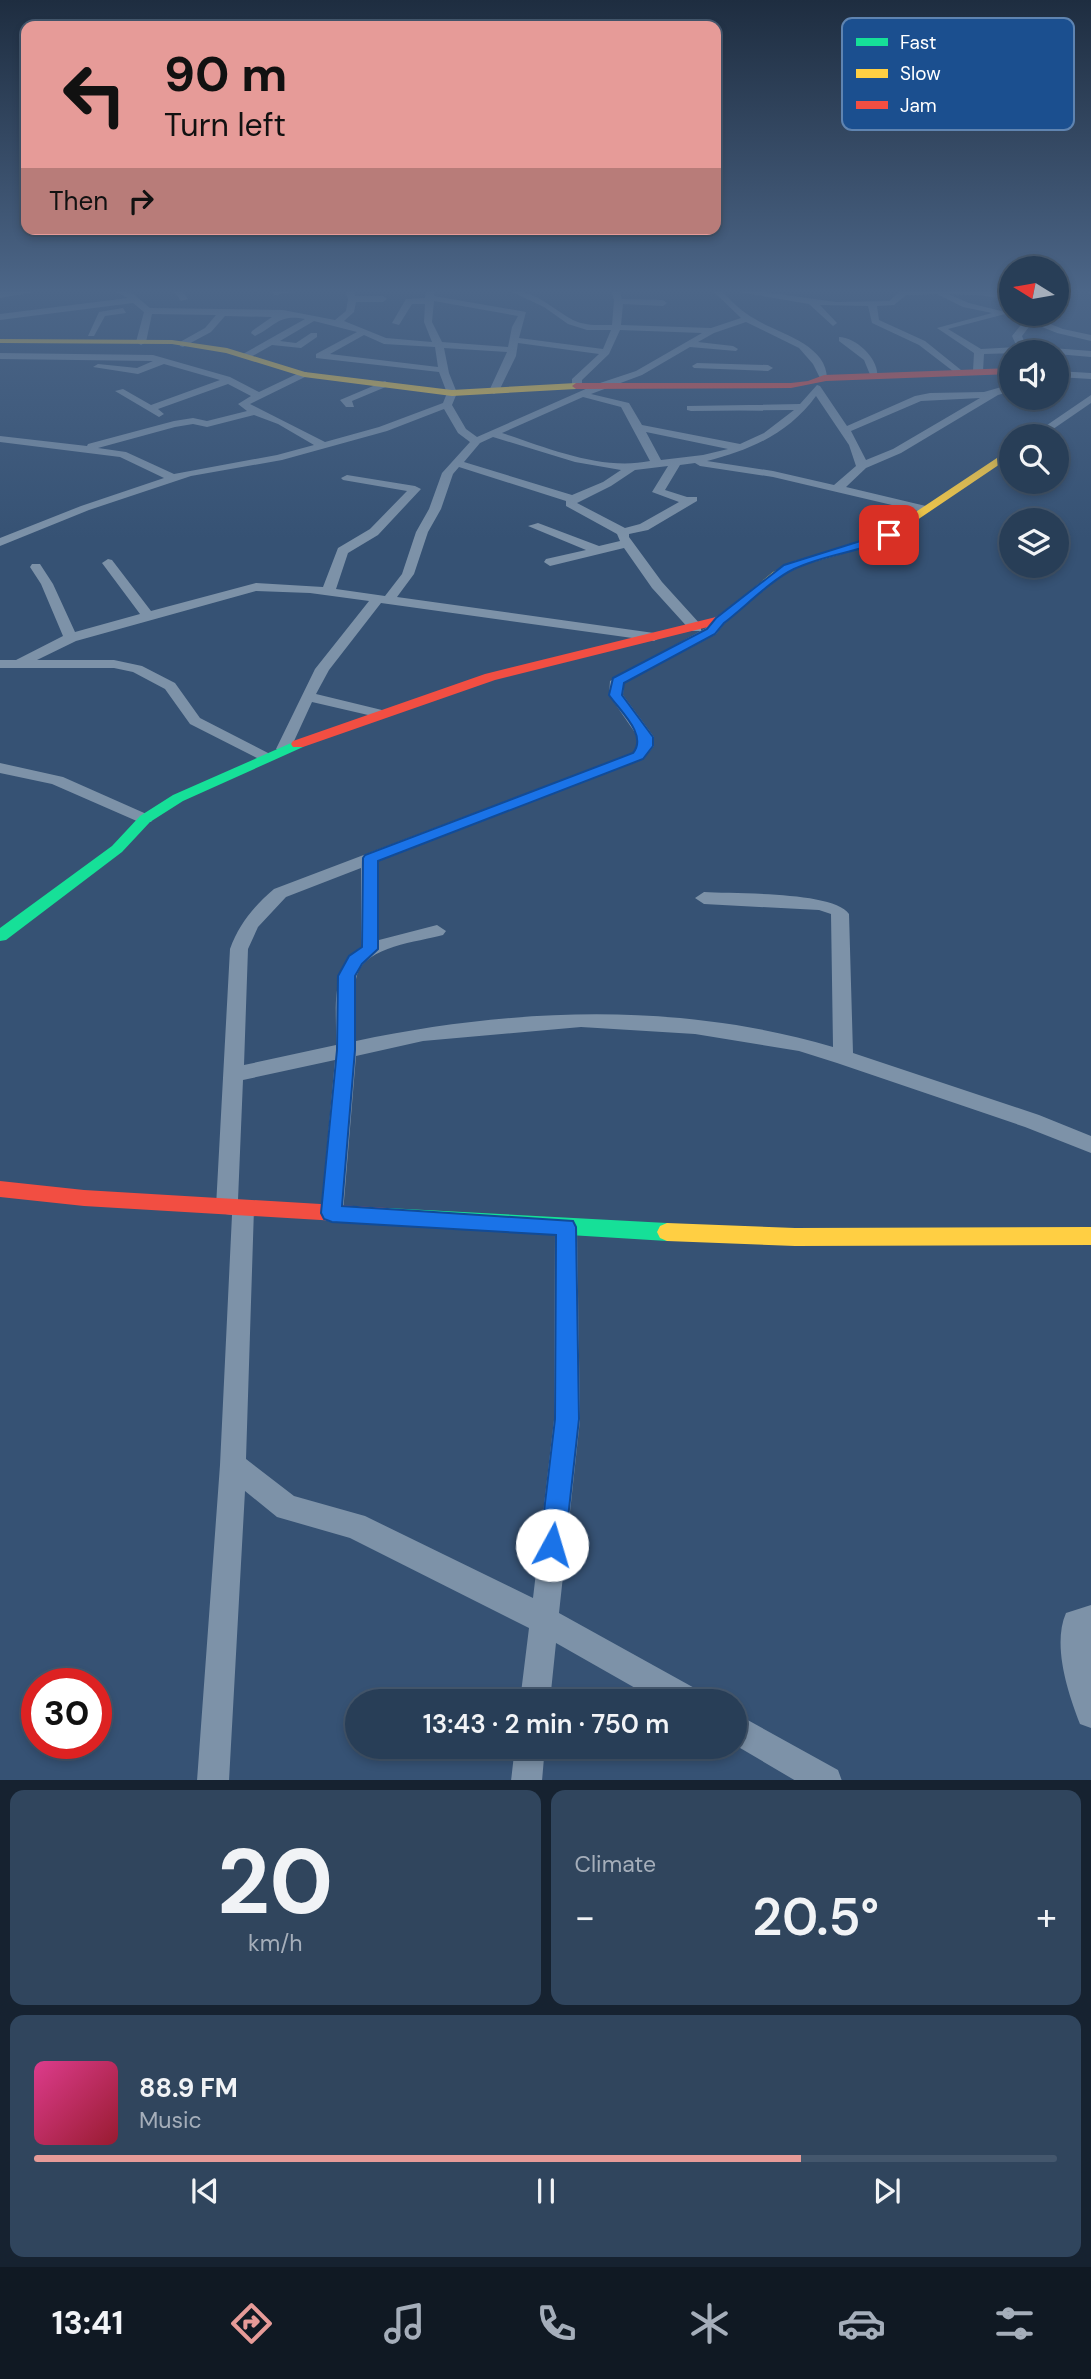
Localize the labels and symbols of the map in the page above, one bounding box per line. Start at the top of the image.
legend [842,18,1074,130]
text: Fast [900,30,936,55]
text: Slow [900,61,941,86]
text: Jam [900,93,937,118]
north arrow [999,256,1069,326]
pin [859,505,919,565]
position arrow [515,1508,589,1582]
speed limit sign: 30 [21,1668,112,1759]

